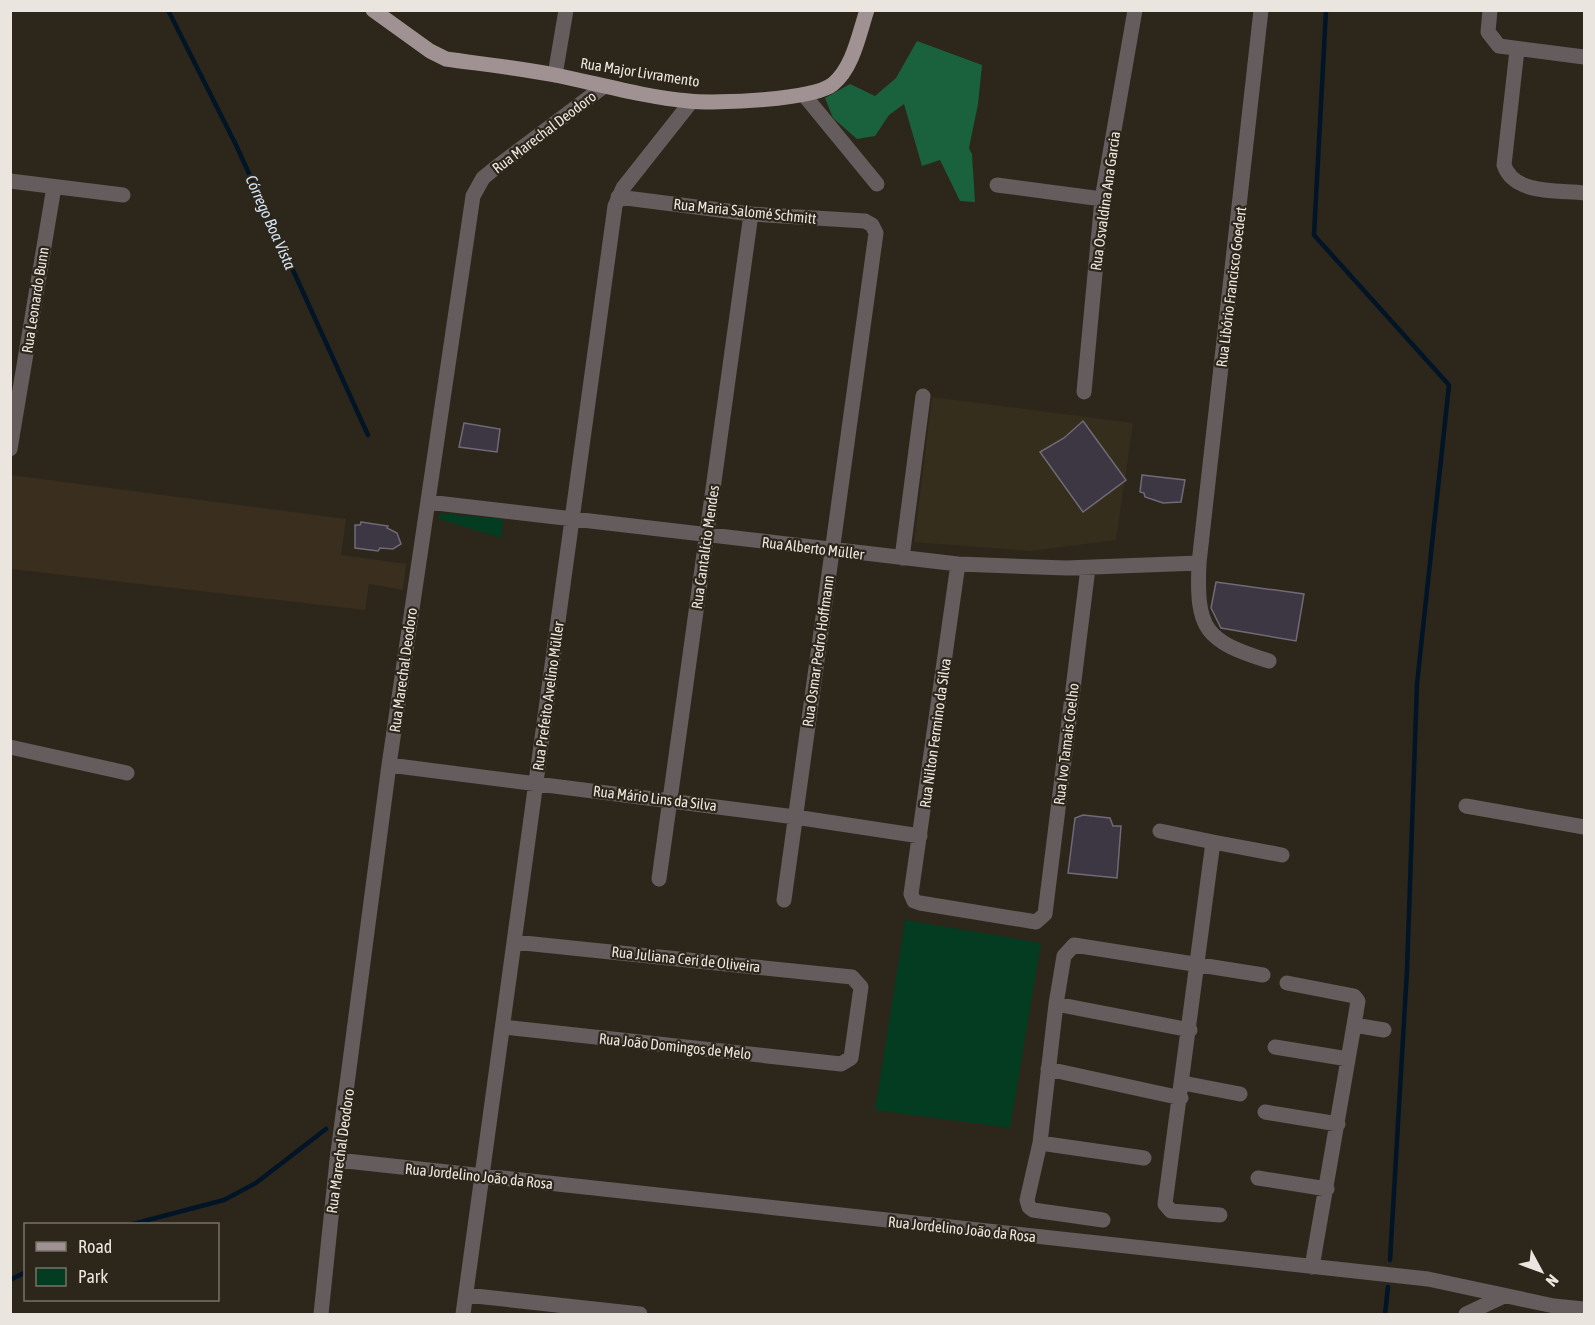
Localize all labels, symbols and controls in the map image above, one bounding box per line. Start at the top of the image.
street label: Rua Major Livramento [579,54,701,90]
street label: Rua Marechal Deodoro [489,87,599,177]
street label: Rua Osvaldina Ana Garcia [1087,130,1123,272]
water label: Córrego Boa Vista [241,172,300,273]
street label: Rua Maria Salomé Schmitt [673,195,817,227]
street label: Rua Libório Francisco Goedert [1213,206,1249,368]
street label: Rua Leonardo Bunn [18,246,52,354]
street label: Rua Cantalício Mendes [688,484,722,610]
street label: Rua Alberto Müller [761,533,866,563]
street label: Rua Osmar Pedro Hoffmann [799,574,837,728]
street label: Rua Marechal Deodoro [386,607,420,733]
street label: Rua Prefeito Avelino Müller [529,620,567,772]
street label: Rua Nilton Fermino da Silva [916,657,954,809]
street label: Rua Ivo Tamais Coelho [1050,682,1082,806]
street label: Rua Mário Lins da Silva [592,782,718,814]
street label: Rua Juliana Ceri de Oliveira [611,943,761,975]
street label: Rua João Domingos de Melo [598,1030,752,1062]
street label: Rua Marechal Deodoro [323,1088,357,1214]
street label: Rua Jordelino João da Rosa [404,1160,554,1192]
street label: Rua Jordelino João da Rosa [887,1213,1037,1245]
legend [24,1223,219,1301]
text: Road [78,1236,112,1257]
north arrow [1511,1241,1571,1301]
text: Park [78,1266,108,1287]
text: N [1542,1271,1562,1290]

